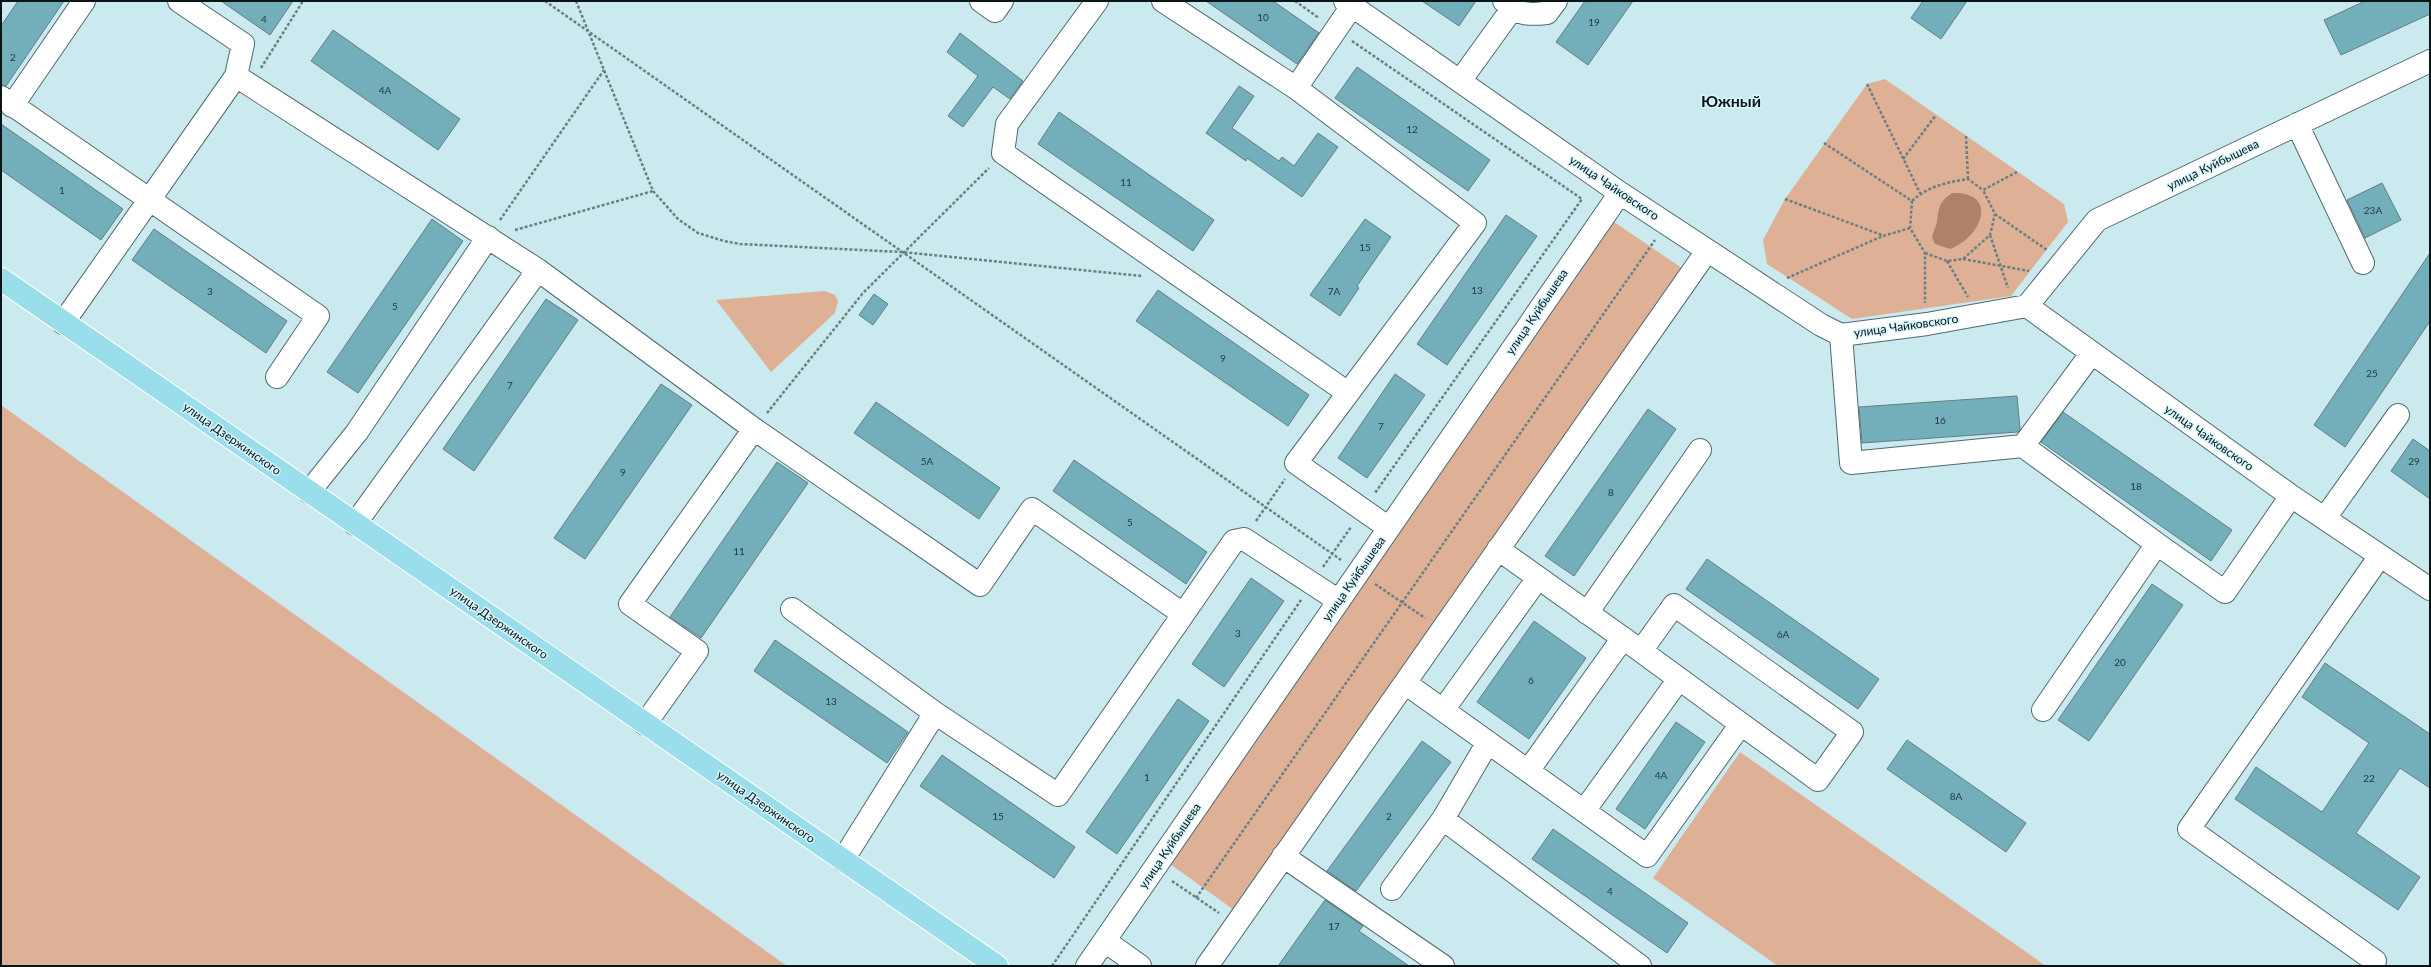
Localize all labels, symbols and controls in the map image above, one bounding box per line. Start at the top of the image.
house number: 10 [1257,11,1269,23]
house number: 4 [261,13,267,25]
house number: 19 [1588,16,1600,28]
house number: 2 [10,51,16,63]
house number: 4А [379,84,392,96]
district label: Южный [1701,91,1761,110]
house number: 12 [1406,123,1418,135]
street label: улица Куйбышева [2164,136,2261,193]
street label: улица Чайковского [1566,152,1662,223]
house number: 11 [1120,176,1132,188]
house number: 1 [59,184,65,196]
house number: 23А [2364,204,2382,216]
house number: 15 [1359,241,1371,253]
street label: улица Куйбышева [1502,266,1571,357]
house number: 13 [1471,284,1483,296]
house number: 3 [207,285,213,297]
house number: 7А [1328,285,1341,297]
house number: 5 [392,300,398,312]
street label: улица Чайковского [1853,311,1959,340]
house number: 9 [1220,352,1226,364]
house number: 25 [2366,367,2378,379]
house number: 7 [507,379,513,391]
street label: улица Дзержинского [180,399,284,478]
street label: улица Чайковского [2162,401,2257,474]
house number: 16 [1934,414,1946,426]
house number: 7 [1378,420,1384,432]
house number: 5А [921,455,934,467]
house number: 29 [2408,455,2420,467]
house number: 9 [620,466,626,478]
house number: 18 [2130,480,2142,492]
house number: 8 [1608,486,1614,498]
house number: 5 [1127,516,1133,528]
street label: улица Куйбышева [1319,533,1388,624]
house number: 11 [733,545,745,557]
street label: улица Дзержинского [447,583,551,662]
house number: 3 [1235,627,1241,639]
house number: 6А [1777,628,1790,640]
house number: 20 [2114,656,2126,668]
house number: 6 [1528,674,1534,686]
house number: 13 [825,695,837,707]
street label: улица Дзержинского [714,767,818,846]
house number: 4А [1655,769,1668,781]
house number: 1 [1144,771,1150,783]
house number: 22 [2363,772,2375,784]
house number: 8А [1950,790,1963,802]
street label: улица Куйбышева [1135,800,1204,891]
house number: 15 [992,810,1004,822]
house number: 2 [1386,810,1392,822]
house number: 4 [1607,885,1613,897]
house number: 17 [1328,920,1340,932]

